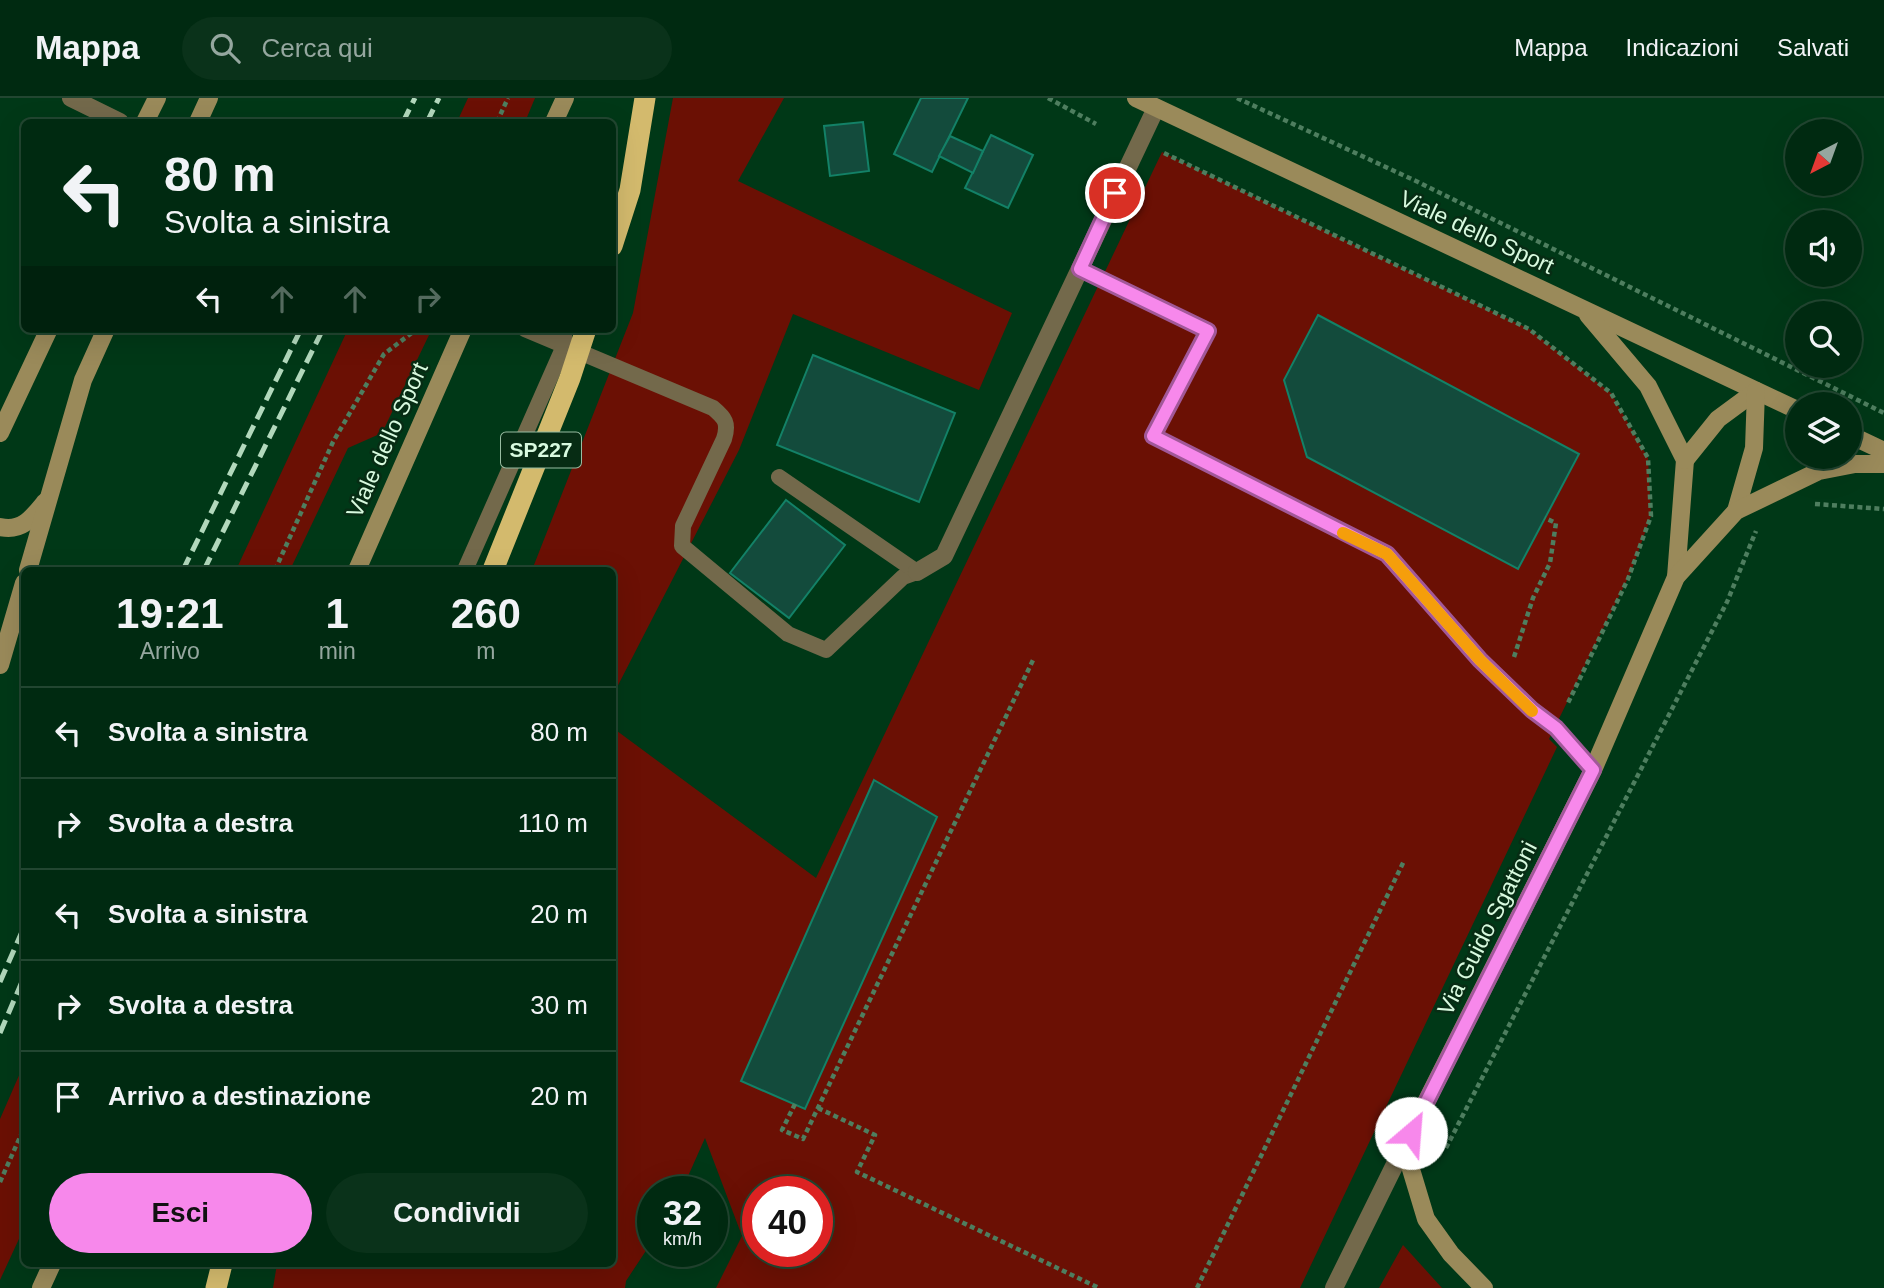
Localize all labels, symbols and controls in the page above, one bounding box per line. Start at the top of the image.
search box [182,17,672,80]
text: Mappa [35,29,140,66]
icon: search [206,29,244,67]
text: Cerca qui [262,33,373,63]
text: Mappa [1514,34,1588,61]
text: Indicazioni [1626,34,1739,61]
text: Salvati [1777,34,1849,61]
north arrow [1785,119,1862,196]
map controls [1785,119,1862,469]
icon: left [49,147,140,238]
text: 80 m [164,147,276,201]
pin [1085,163,1145,223]
icon: arrive [1096,174,1134,212]
street label: Viale dello Sport [1396,185,1559,279]
text: Svolta a sinistra [164,204,390,240]
button: sound [1785,210,1862,287]
icon: left [190,280,228,318]
icon: ahead [263,280,301,318]
icon: ahead [336,280,374,318]
icon: right [409,280,447,318]
button: search [1785,301,1862,378]
street label: Viale dello Sport [341,358,433,522]
button: layers [1785,392,1862,469]
road number: SP227 [501,432,581,468]
text: 19:21 [116,590,224,637]
text: 1 [325,590,349,637]
text: 260 [451,590,521,637]
text: Arrivo [140,638,200,664]
text: min [319,638,356,664]
text: m [476,638,495,664]
icon: left [49,714,87,752]
text: Svolta a sinistra [108,717,307,747]
text: 80 m [530,717,588,747]
icon: right [49,805,87,843]
text: Svolta a destra [108,808,293,838]
text: 110 m [518,808,588,838]
street label: Via Guido Sgattoni [1432,837,1542,1019]
icon: left [49,896,87,934]
text: Svolta a sinistra [108,899,307,929]
text: 20 m [530,899,588,929]
icon: right [49,987,87,1025]
text: Svolta a destra [108,990,293,1020]
text: 30 m [530,990,588,1020]
icon: arrive [49,1078,87,1116]
text: Arrivo a destinazione [108,1081,371,1111]
text: 20 m [530,1081,588,1111]
position arrow [1374,1096,1448,1170]
button: Esci [49,1173,312,1253]
button: Condividi [326,1173,588,1253]
speed limit sign: 40 [742,1176,833,1267]
text: 32 [663,1193,702,1232]
text: km/h [663,1229,702,1249]

